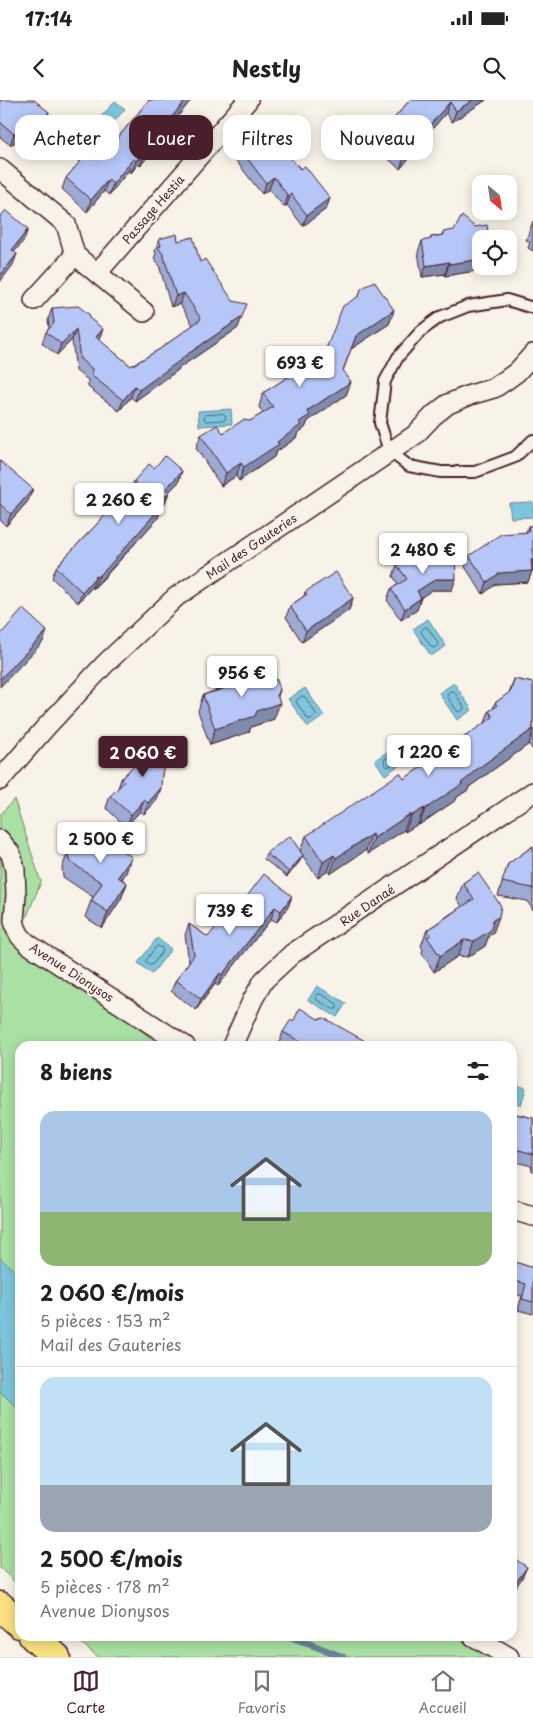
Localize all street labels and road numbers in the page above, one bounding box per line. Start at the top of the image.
street label: Passage Hestia [118,170,189,248]
street label: Mail des Gauteries [202,509,300,583]
street label: Rue Danaé [336,880,398,930]
street label: Avenue Dionysos [26,938,118,1006]

